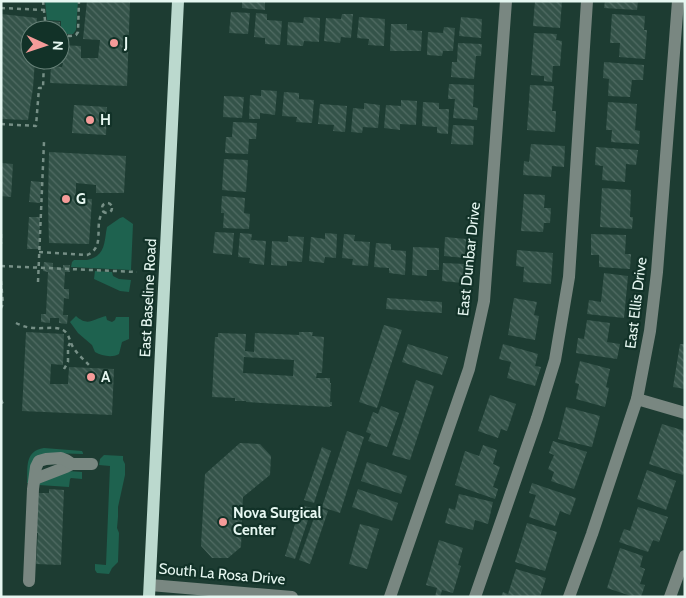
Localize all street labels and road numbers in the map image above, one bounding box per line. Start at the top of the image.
street label: East Dunbar Drive [454,201,484,317]
street label: East Baseline Road [136,238,160,358]
street label: East Ellis Drive [621,256,651,350]
street label: South La Rosa Drive [158,560,286,589]

